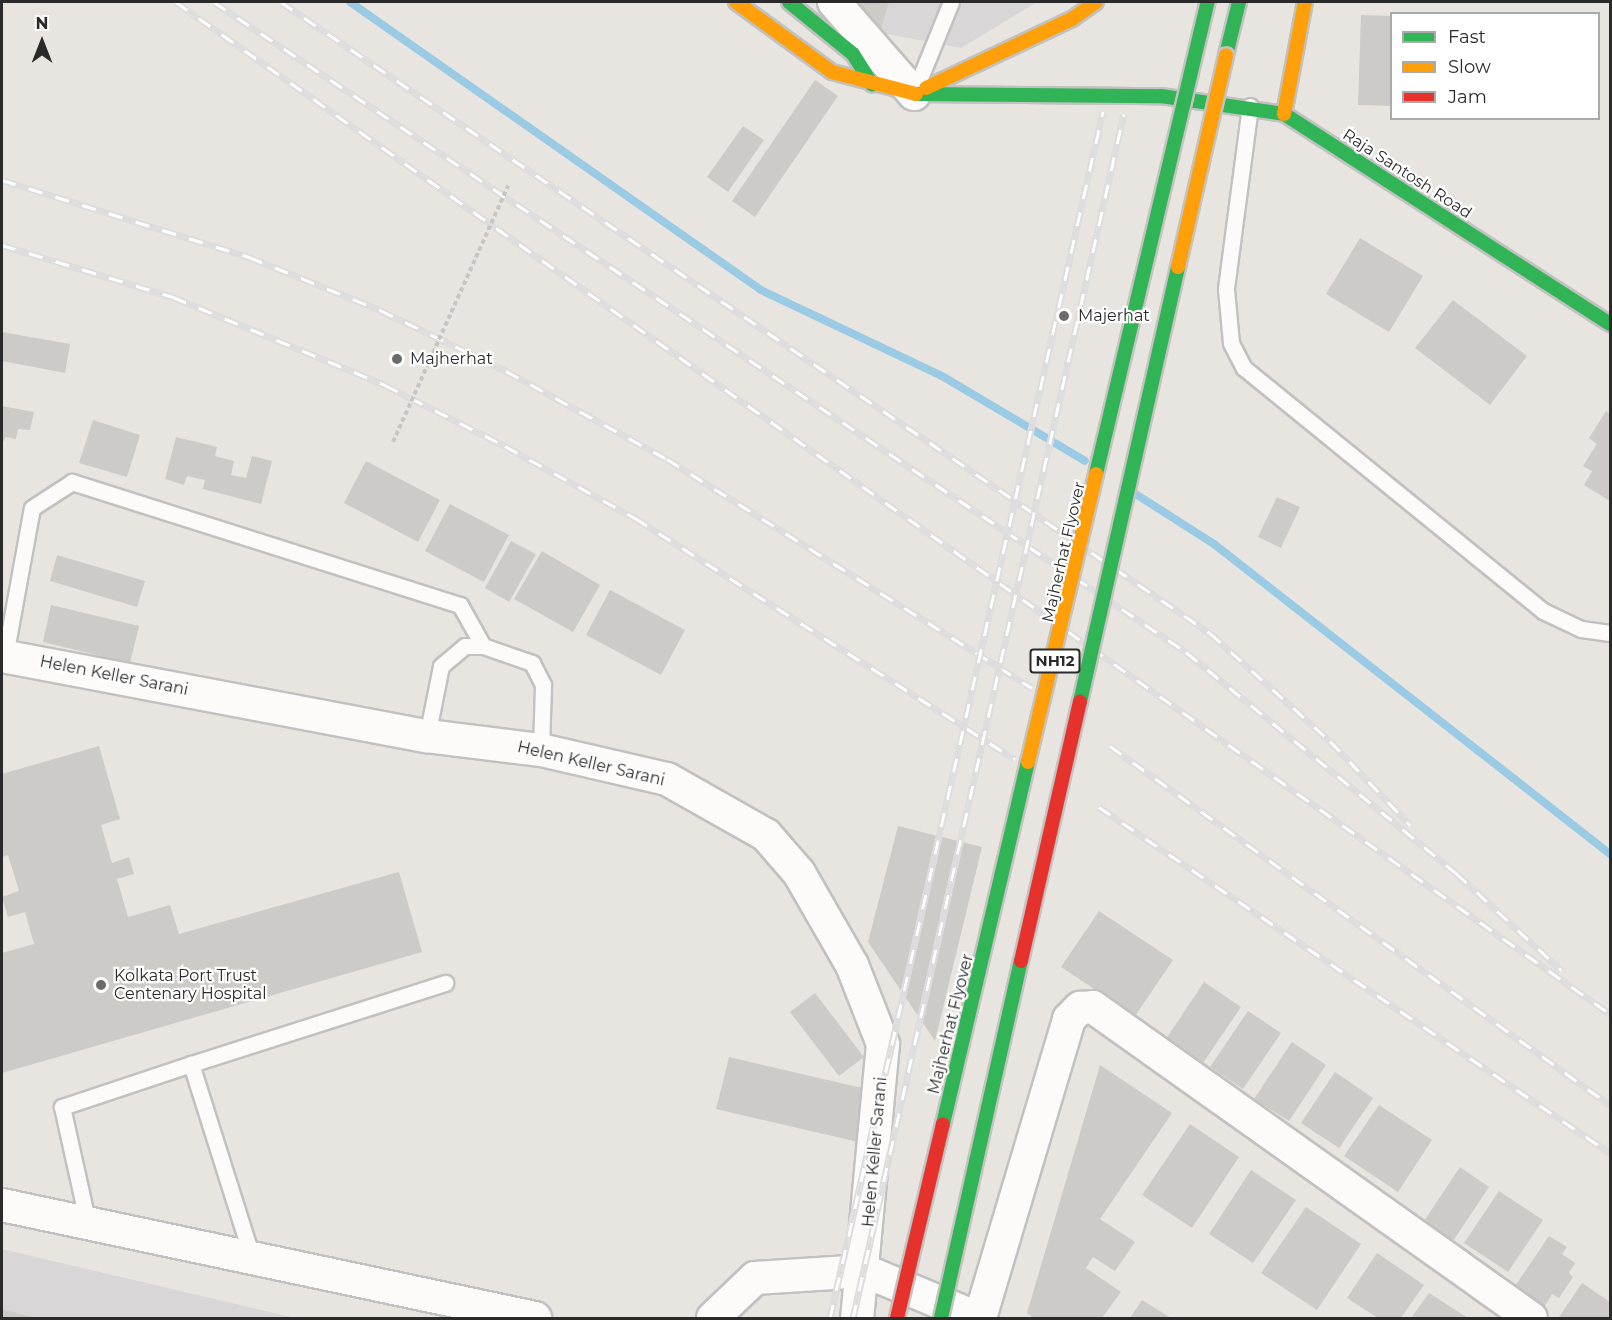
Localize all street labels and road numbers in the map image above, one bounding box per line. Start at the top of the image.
street label: Raja Santosh Road [1339,125,1475,223]
street label: Majherhat Flyover [1038,480,1090,624]
road number: NH12 [1030,649,1080,673]
street label: Helen Keller Sarani [38,652,190,700]
street label: Helen Keller Sarani [515,738,667,790]
street label: Majherhat Flyover [924,952,978,1096]
street label: Helen Keller Sarani [859,1076,891,1228]

